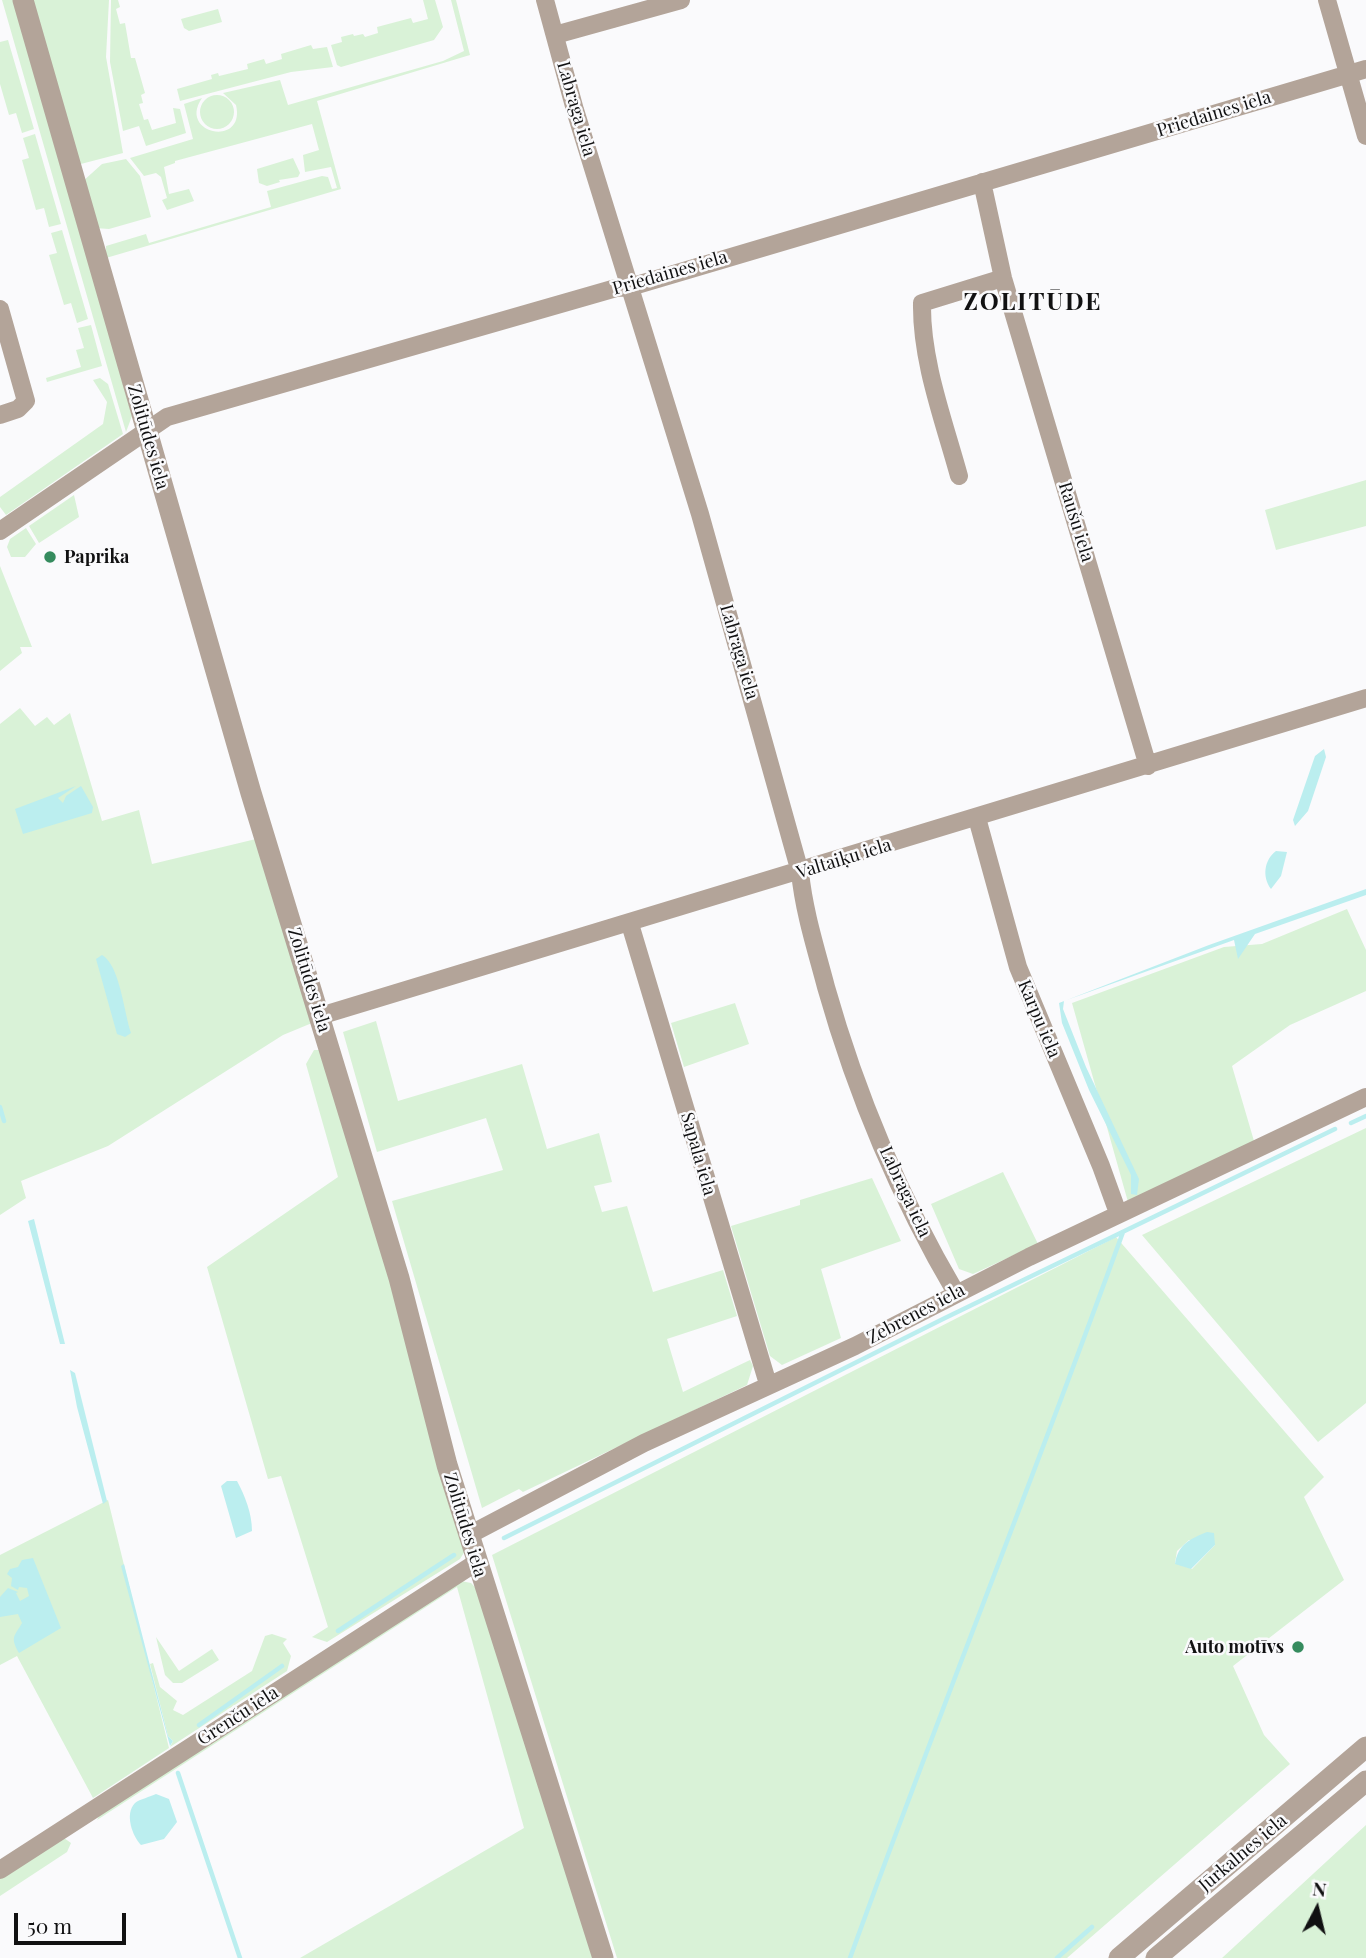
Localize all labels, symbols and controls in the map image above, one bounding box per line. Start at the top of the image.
street label: Labraga iela [552,59,600,159]
street label: Priedaines iela [1154,86,1274,142]
street label: Priedaines iela [610,246,730,300]
district label: ZOLITŪDE [964,289,1102,317]
street label: Zolitūdes iela [123,382,173,492]
street label: Raušu iela [1054,479,1098,565]
place label: Paprika [64,546,129,568]
marker: Paprika [42,549,58,565]
street label: Labraga iela [715,602,763,702]
street label: Valtaiķu iela [794,834,894,884]
street label: Zolitūdes iela [283,925,335,1035]
street label: Karpu iela [1013,977,1065,1061]
street label: Sapala iela [676,1110,720,1198]
street label: Labraga iela [875,1143,935,1241]
street label: Zebrenes iela [863,1279,969,1349]
street label: Zolitūdes iela [439,1470,491,1580]
place label: Auto motīvs [1185,1636,1284,1658]
marker: Auto motīvs [1290,1639,1306,1655]
street label: Grenču iela [193,1682,283,1750]
street label: Jūrkalnes iela [1195,1810,1291,1896]
north arrow [1282,1874,1352,1944]
text: N [1311,1874,1328,1902]
scale bar [18,1898,130,1942]
text: 50 m [27,1911,72,1939]

